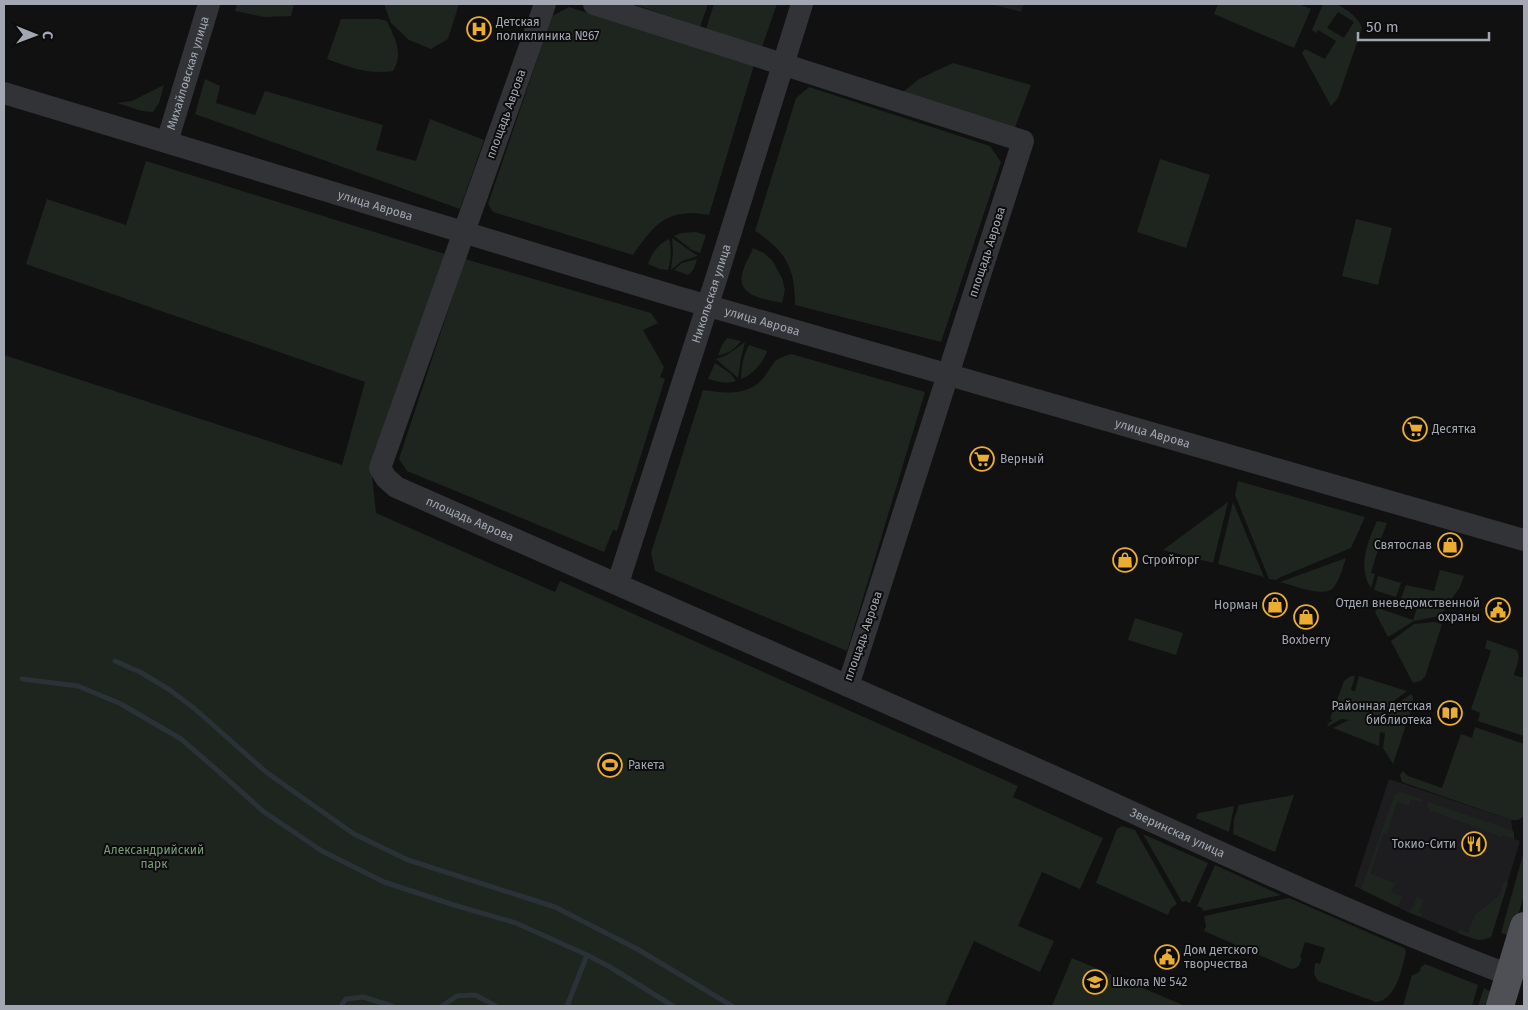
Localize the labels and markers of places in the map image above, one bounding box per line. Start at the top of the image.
place label: Детская поликлиника №67 [495,15,599,43]
hospital icon: Детская поликлиника №67 [466,16,492,42]
supermarket icon: Десятка [1402,416,1428,442]
place label: Десятка [1431,422,1476,436]
supermarket icon: Верный [969,446,995,472]
place label: Верный [1000,452,1044,466]
shop icon: Святослав [1437,532,1463,558]
place label: Святослав [1374,538,1432,552]
shop icon: Стройторг [1112,547,1138,573]
place label: Стройторг [1142,553,1200,567]
shop icon: Норман [1262,592,1288,618]
place label: Отдел вневедомственной охраны [1336,596,1480,624]
public building icon: Отдел вневедомственной охраны [1485,597,1511,623]
place label: Норман [1214,598,1258,612]
shop icon: Boxberry [1293,604,1319,630]
place label: Boxberry [1282,633,1331,647]
place label: Районная детская библиотека [1331,699,1432,727]
library icon: Районная детская библиотека [1437,700,1463,726]
sports icon: Ракета [597,752,623,778]
place label: Ракета [628,758,665,772]
restaurant icon: Токио-Сити [1461,831,1487,857]
place label: Токио-Сити [1392,837,1456,851]
place label: Дом детского творчества [1183,943,1258,971]
public building icon: Дом детского творчества [1154,944,1180,970]
school or university icon: Школа № 542 [1082,969,1108,995]
place label: Школа № 542 [1112,975,1188,989]

